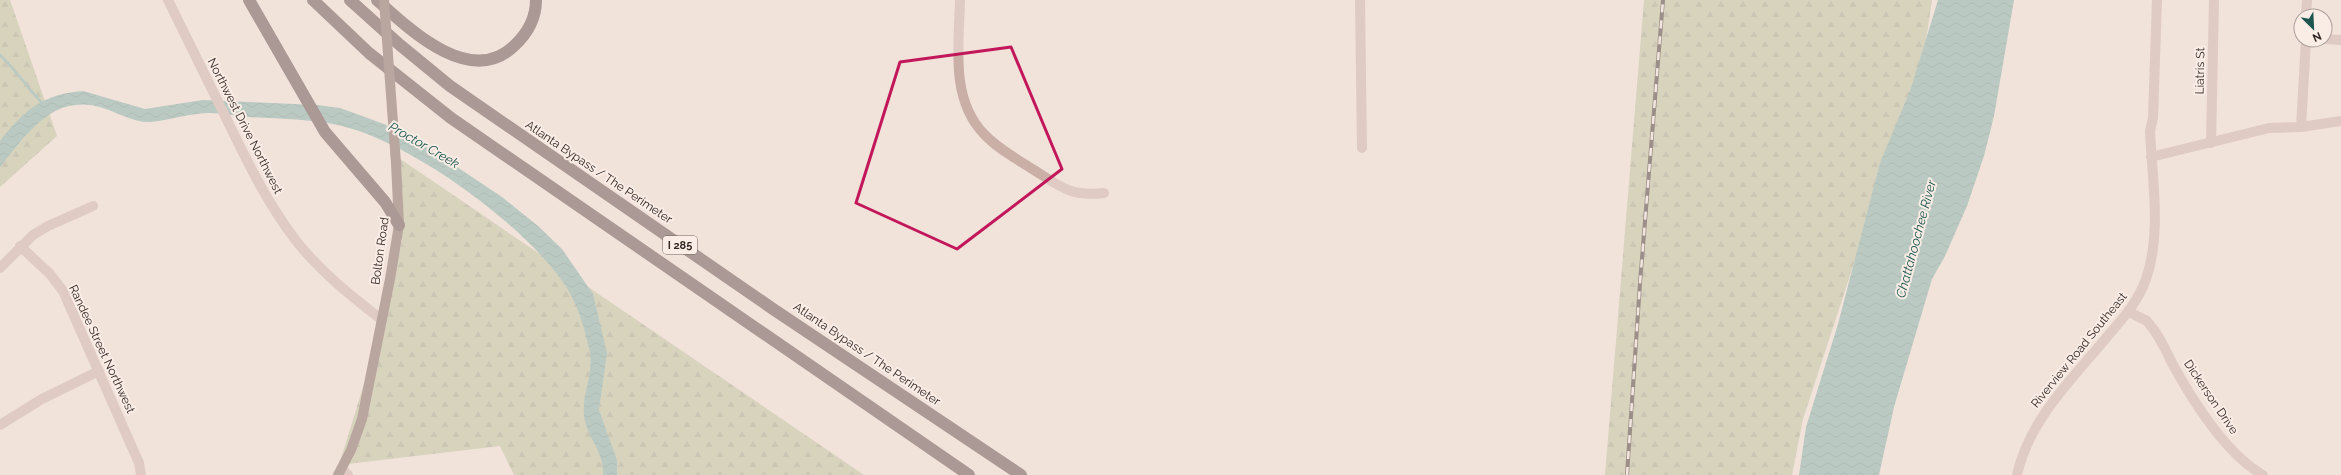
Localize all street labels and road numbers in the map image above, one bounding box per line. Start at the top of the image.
street label: Liatris St [2193,47,2207,95]
street label: Northwest Drive Northwest [205,56,285,196]
street label: Atlanta Bypass / The Perimeter [523,118,676,227]
street label: Bolton Road [368,216,392,286]
road number: I 285 [663,236,697,254]
street label: Randee Street Northwest [66,283,138,415]
street label: Riverview Road Southeast [2028,290,2130,410]
street label: Atlanta Bypass / The Perimeter [791,300,944,409]
street label: Dickerson Drive [2181,357,2241,437]

